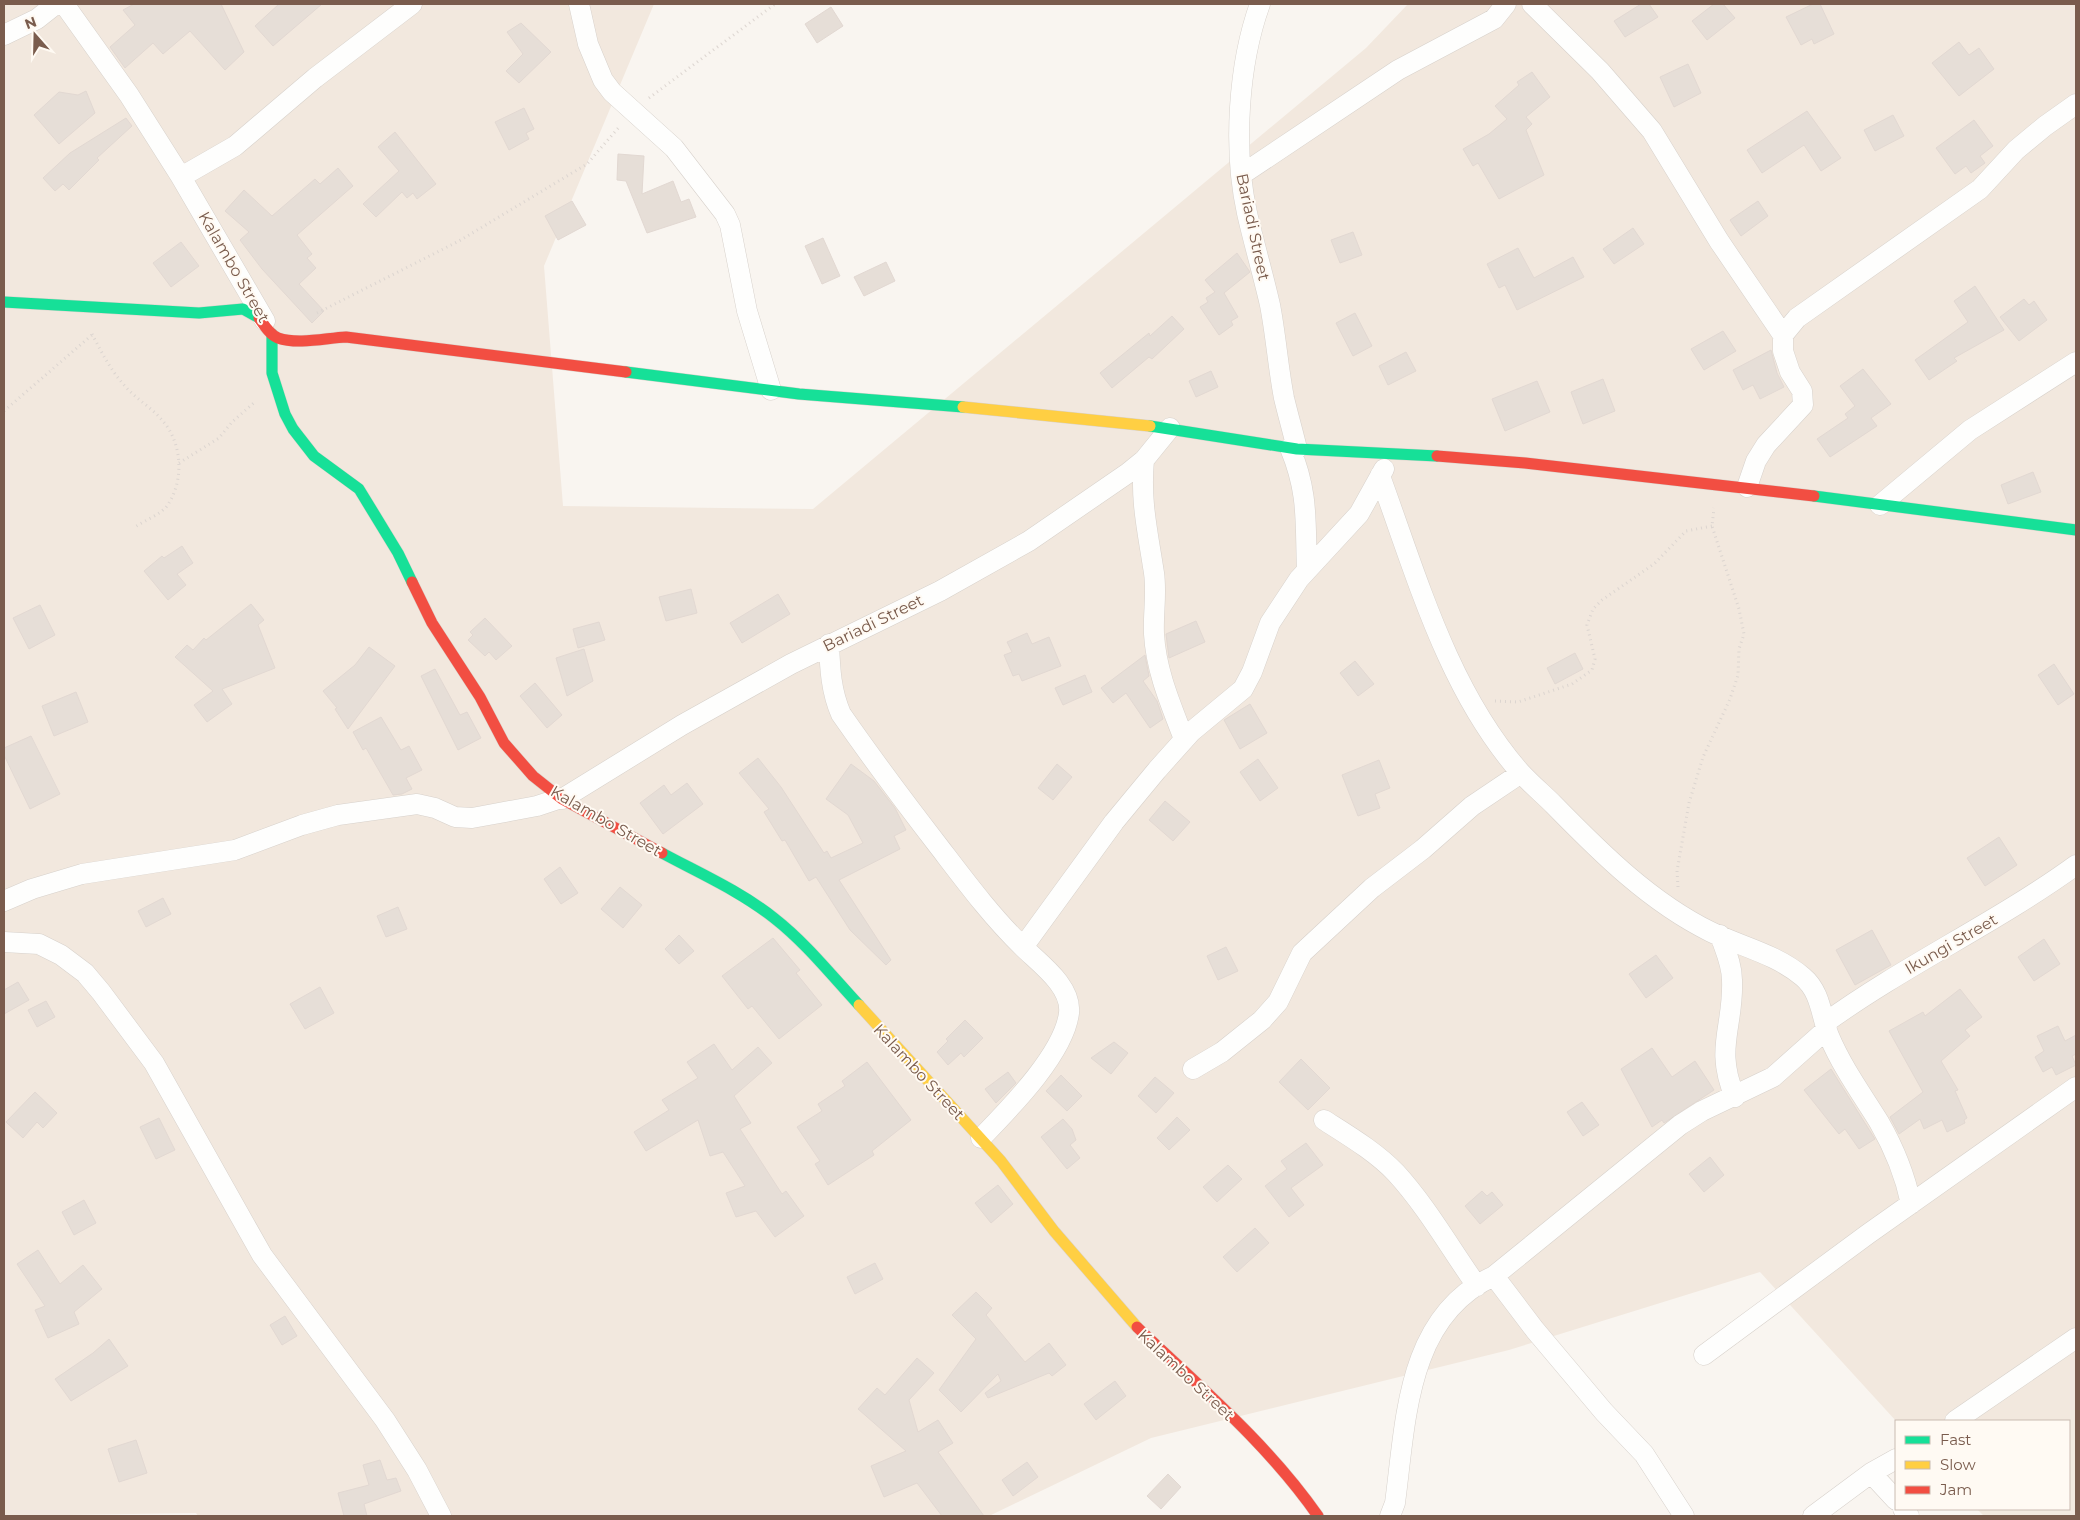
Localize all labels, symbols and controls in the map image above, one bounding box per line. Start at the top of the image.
north arrow [10,10,60,60]
text: N [22,12,39,33]
street label: Bariadi Street [1232,172,1274,283]
street label: Kalambo Street [195,208,274,326]
street label: Bariadi Street [820,590,927,655]
street label: Kalambo Street [547,782,665,861]
street label: Ikungi Street [1901,910,2001,978]
street label: Kalambo Street [870,1020,969,1124]
street label: Kalambo Street [1134,1326,1238,1425]
legend [1895,1420,2070,1510]
text: Fast [1940,1430,1971,1449]
text: Slow [1940,1455,1976,1474]
text: Jam [1939,1480,1972,1499]

